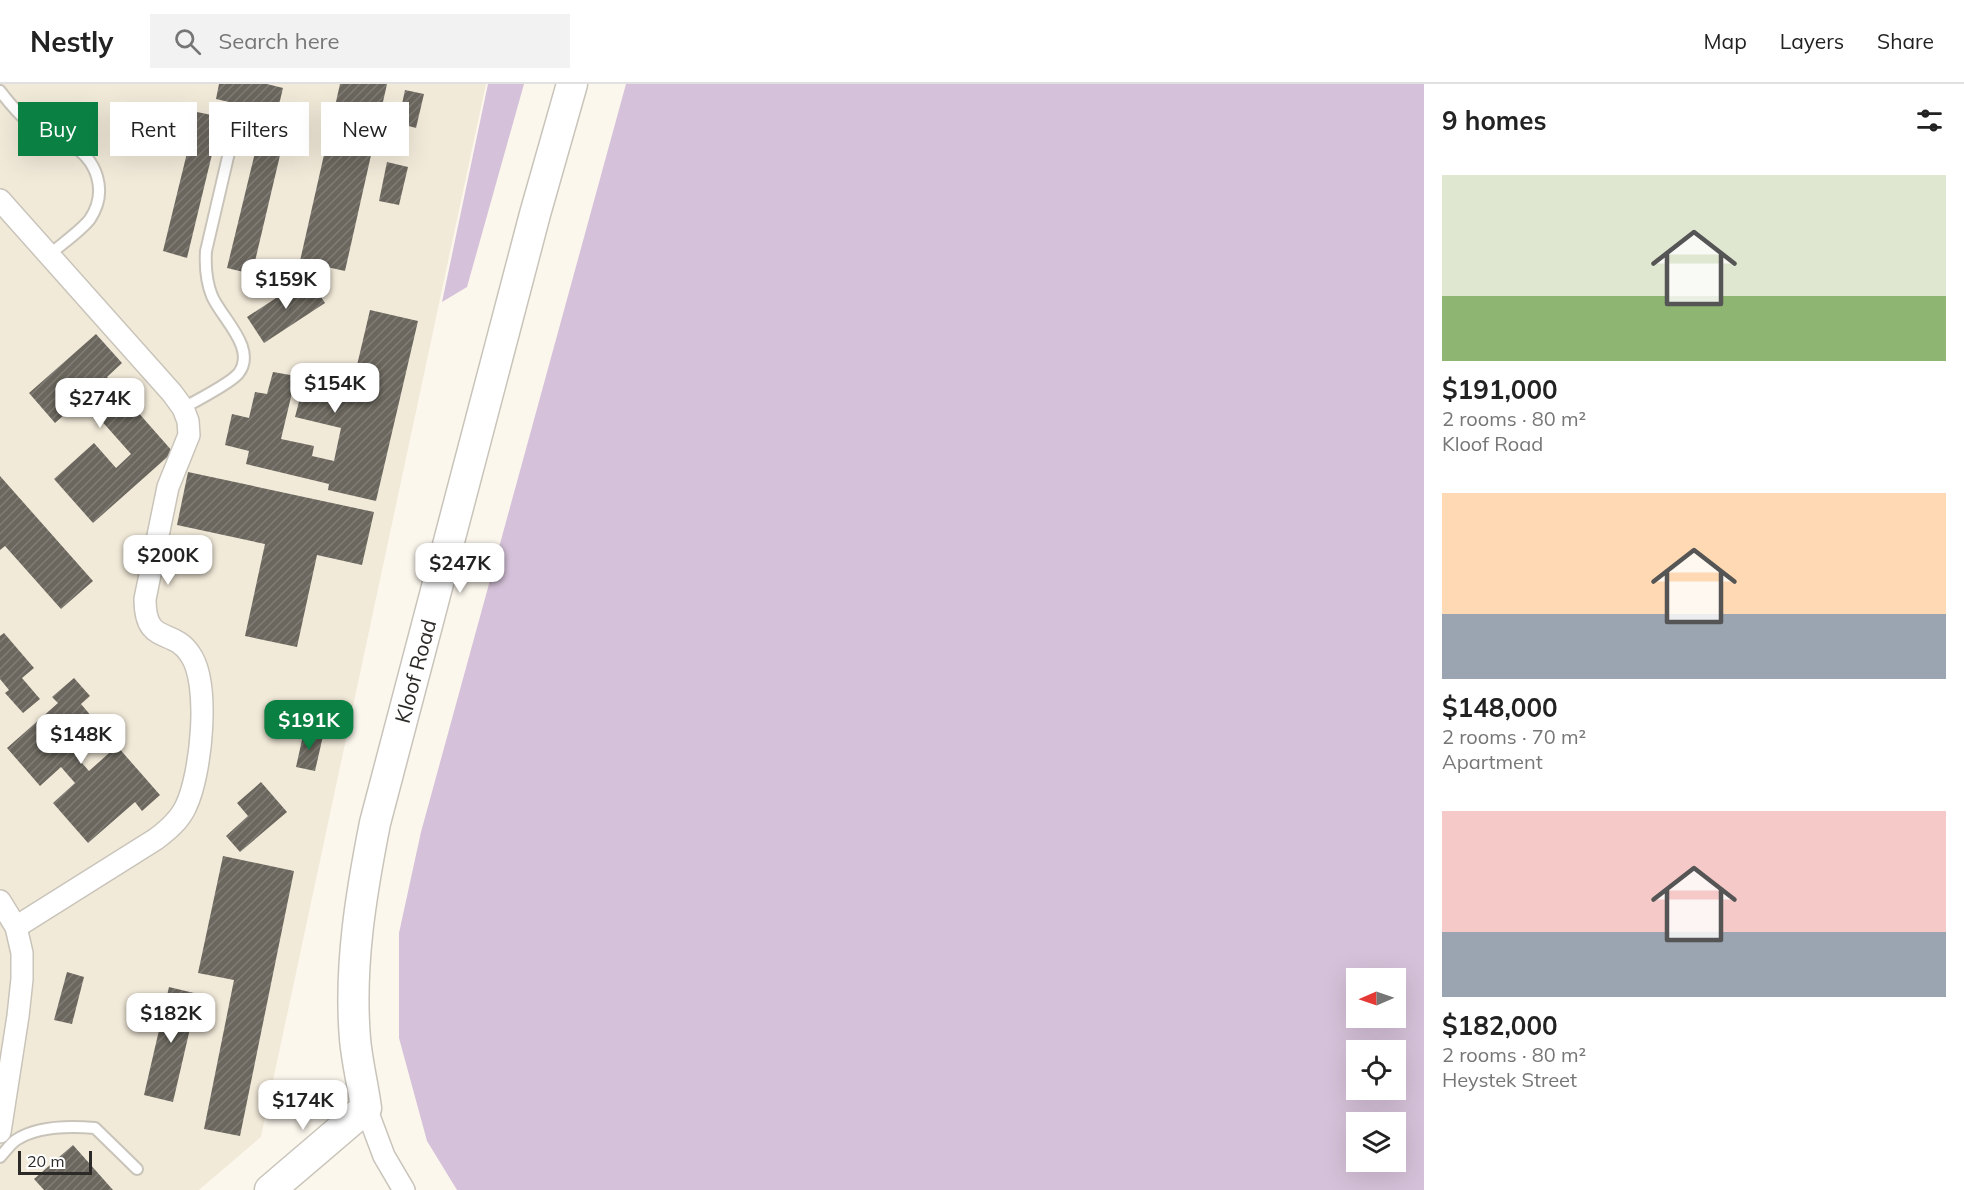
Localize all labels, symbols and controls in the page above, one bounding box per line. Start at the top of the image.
search box [150,14,570,68]
text: Nestly [30,24,114,59]
icon: search [171,25,204,58]
text: Search here [219,27,339,55]
text: Map [1704,28,1747,54]
text: Layers [1780,28,1844,54]
text: Share [1877,28,1934,54]
chip: Buy [18,102,98,156]
chip: Rent [110,102,197,156]
chip: Filters [209,102,309,156]
chip: New [321,102,409,156]
text: 9 homes [1442,104,1546,137]
icon: filters [1913,104,1946,137]
icon: home [1640,214,1748,322]
pin: $159K [244,259,328,310]
text: $159K [255,266,317,291]
pin: $154K [293,363,377,414]
text: $154K [304,370,366,395]
text: $191,000 [1442,373,1558,406]
pin: $274K [58,378,142,429]
text: $274K [69,385,131,410]
text: 2 rooms · 80 m² [1442,406,1586,431]
text: Kloof Road [1442,431,1543,456]
icon: home [1640,532,1748,640]
pin: $200K [126,535,210,586]
text: $200K [137,542,199,567]
pin: $247K [418,543,502,594]
text: $247K [429,550,491,575]
street label: Kloof Road [389,616,441,726]
text: $148,000 [1442,691,1558,724]
pin: $191K [267,700,351,751]
text: $191K [278,707,340,732]
pin: $148K [39,714,123,765]
text: $148K [50,721,112,746]
text: 2 rooms · 70 m² [1442,724,1586,749]
text: Apartment [1442,749,1543,774]
icon: home [1640,850,1748,958]
north arrow [1346,968,1406,1028]
map controls [1346,968,1406,1172]
pin: $182K [129,993,213,1044]
text: $182K [140,1000,202,1025]
text: $182,000 [1442,1009,1558,1042]
button: locate [1346,1040,1406,1100]
text: 2 rooms · 80 m² [1442,1042,1586,1067]
text: Heystek Street [1442,1067,1577,1092]
pin: $174K [261,1080,345,1131]
text: $174K [272,1087,334,1112]
button: layers [1346,1112,1406,1172]
scale bar [18,1148,92,1176]
text: 20 m [27,1151,64,1171]

